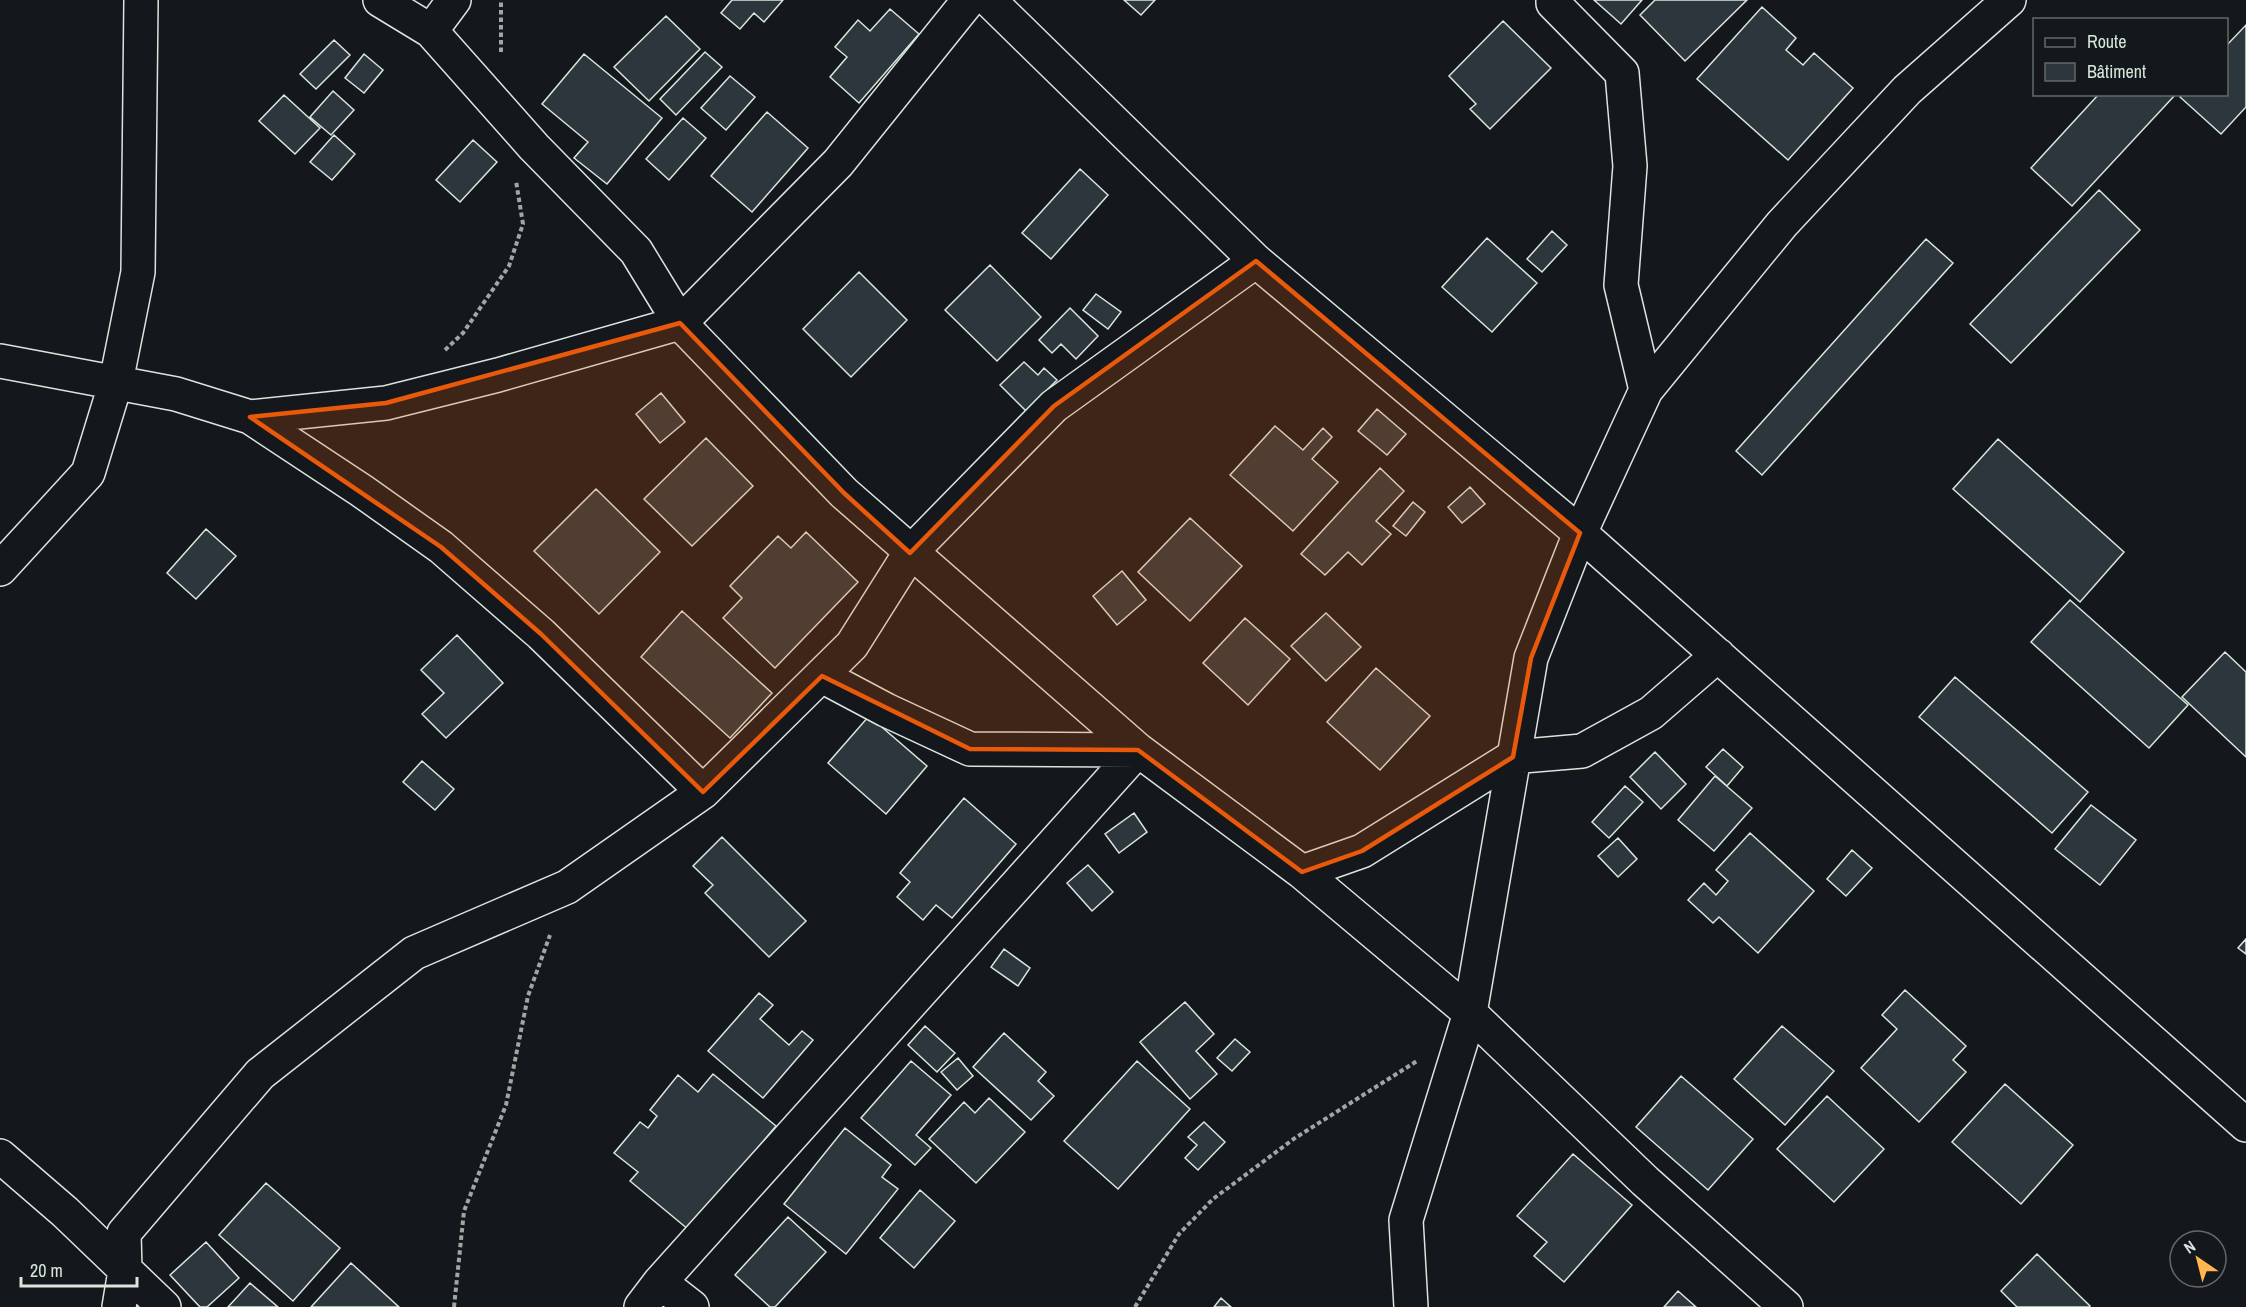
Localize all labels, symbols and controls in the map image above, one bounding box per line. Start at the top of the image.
legend [2033,18,2228,96]
text: Route [2087,29,2126,54]
text: Bâtiment [2087,59,2146,84]
north arrow [2168,1229,2228,1289]
text: N [2179,1235,2200,1258]
scale bar [21,1250,136,1288]
text: 20 m [30,1258,63,1283]

